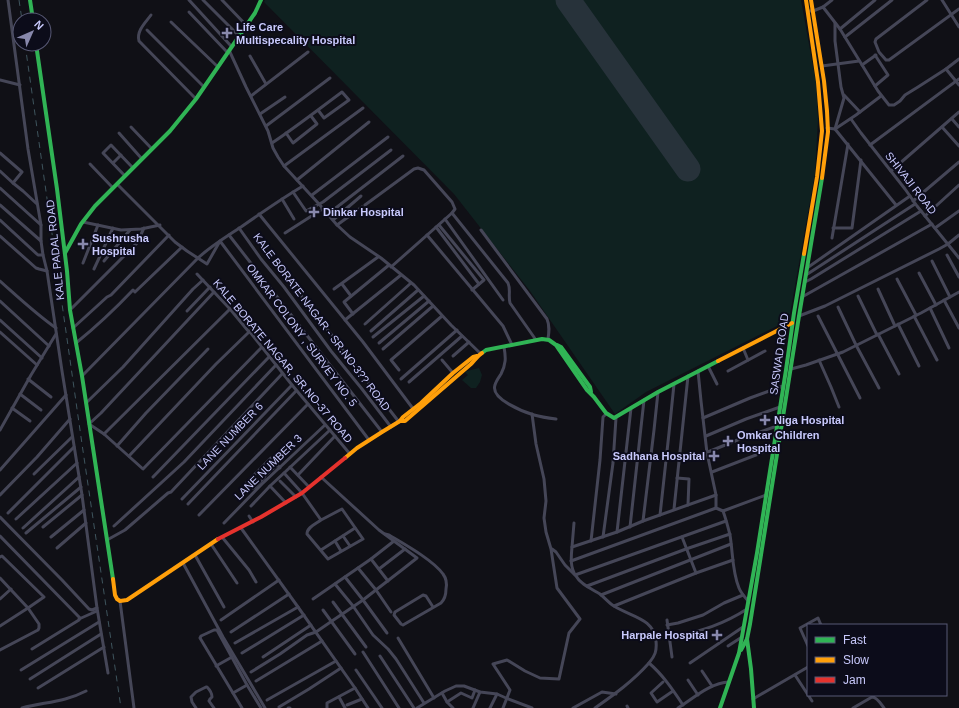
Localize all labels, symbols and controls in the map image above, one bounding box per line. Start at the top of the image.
north arrow [12,12,52,52]
text: N [32,18,46,32]
place label: Life Care Multispecality Hospital [236,21,355,46]
marker: Life Care Multispecality Hospital [221,27,233,39]
street label: SHIVAJI ROAD [883,150,939,217]
street label: KALE PADAL ROAD [44,199,66,301]
marker: Dinkar Hospital [308,206,320,218]
place label: Dinkar Hospital [323,206,404,218]
street label: KALE BORATE NAGAR - SR.NO-3?? ROAD [251,231,393,413]
place label: Sushrusha Hospital [92,232,150,257]
marker: Sushrusha Hospital [77,238,89,250]
street label: OMKAR COLONY , SURVEY NO. 5 [244,261,360,409]
street label: KALE BORATE NAGAR, SR.NO-37 ROAD [211,277,355,445]
street label: SASWAD ROAD [767,312,791,395]
street label: LANE NUMBER 6 [195,400,265,472]
marker: Niga Hospital [759,414,771,426]
place label: Niga Hospital [774,414,844,426]
place label: Omkar Children Hospital [737,429,820,454]
street label: LANE NUMBER 3 [232,432,304,502]
marker: Omkar Children Hospital [722,435,734,447]
place label: Sadhana Hospital [613,450,705,462]
marker: Sadhana Hospital [708,450,720,462]
legend [807,624,947,696]
place label: Harpale Hospital [621,629,708,641]
marker: Harpale Hospital [711,629,723,641]
text: Fast [843,633,867,647]
text: Slow [843,653,869,667]
text: Jam [843,673,866,687]

